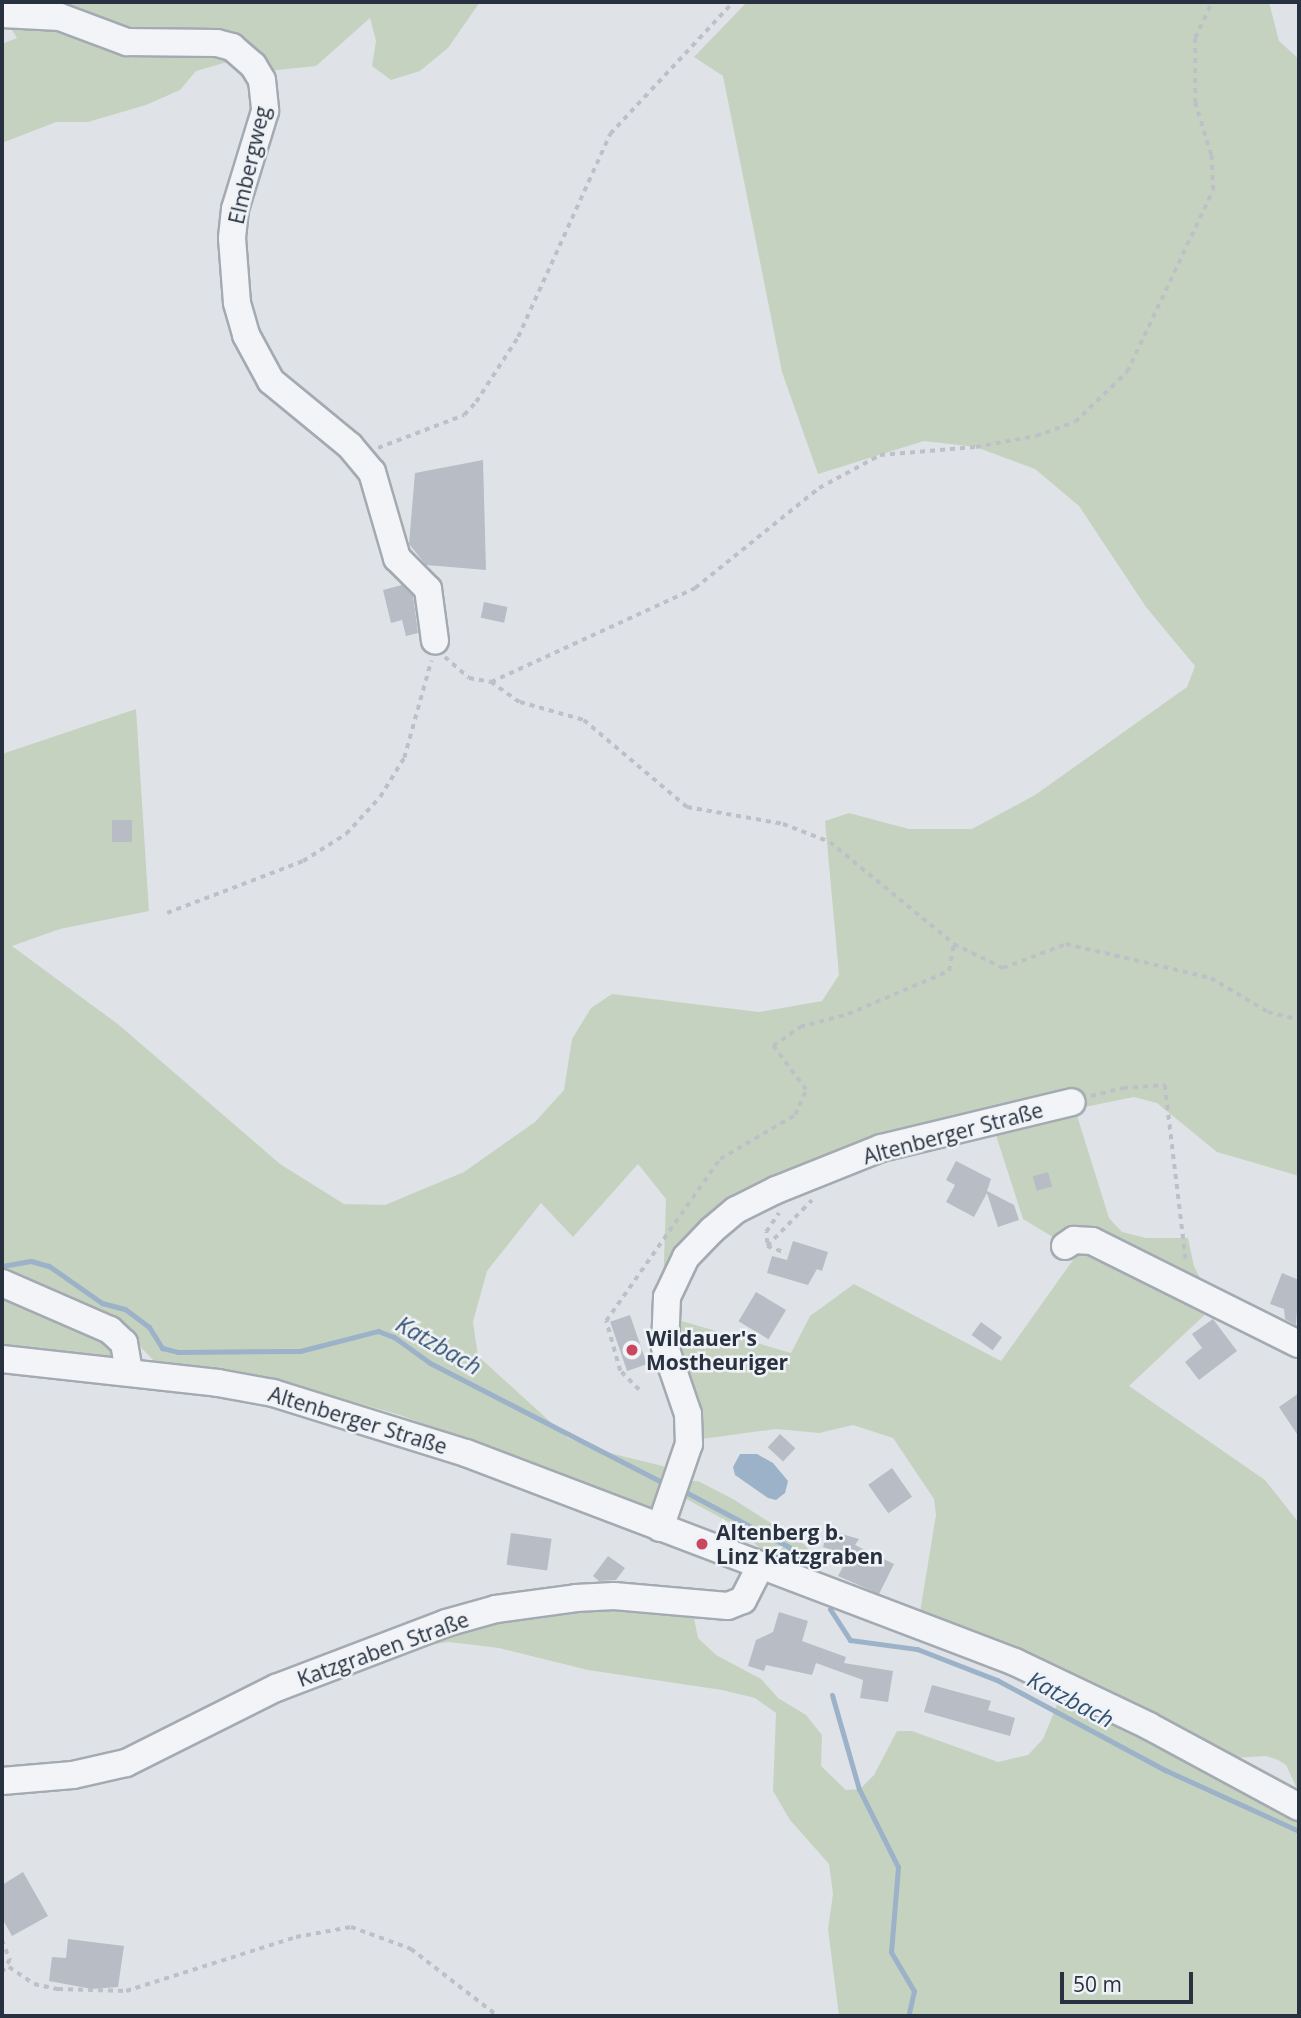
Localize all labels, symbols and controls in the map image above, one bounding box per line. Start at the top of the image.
street label: Elmbergweg [223,103,275,227]
street label: Altenberger Straße [860,1097,1046,1169]
water label: Katzbach [392,1310,486,1380]
place label: Wildauer's Mostheuriger [646,1325,788,1375]
marker: Wildauer's Mostheuriger [624,1342,640,1358]
street label: Altenberger Straße [266,1381,450,1459]
place label: Altenberg b. Linz Katzgraben [716,1519,883,1569]
marker: Altenberg b. Linz Katzgraben [694,1536,710,1552]
street label: Katzgraben Straße [294,1606,472,1692]
water label: Katzbach [1023,1665,1119,1733]
scale bar [1063,1958,1196,2002]
text: 50 m [1073,1970,1122,1998]

